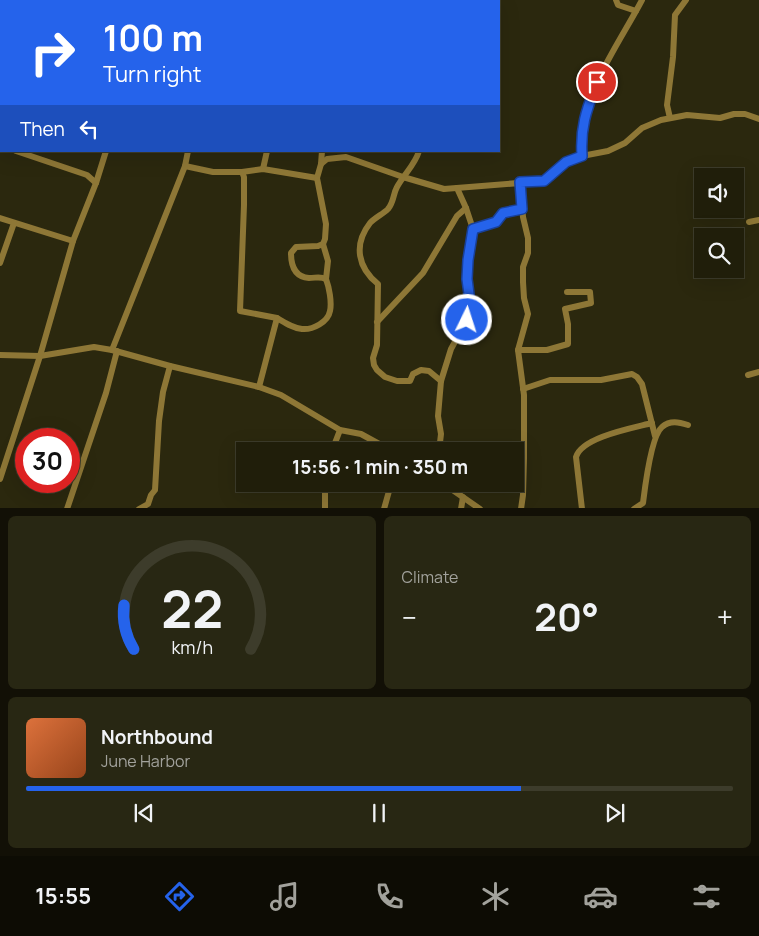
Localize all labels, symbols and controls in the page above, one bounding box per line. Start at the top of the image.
text: 100 m [103,14,203,62]
icon: right [20,20,85,85]
text: Turn right [103,59,201,89]
pin [576,61,618,103]
icon: arrive [583,68,611,96]
icon: left [75,115,103,143]
text: Then [20,116,65,142]
map controls [694,168,744,278]
button: sound [694,168,744,218]
button: search [694,228,744,278]
position arrow [440,293,492,345]
speed limit sign: 30 [15,428,80,493]
text: 15:56 · 1 min · 350 m [292,454,468,480]
text: Climate [402,566,458,588]
text: 22 [161,573,223,644]
text: 20° [534,590,599,642]
text: − [402,598,417,636]
text: + [717,598,733,636]
text: km/h [171,635,213,659]
text: Northbound [101,724,213,750]
text: June Harbor [101,750,190,772]
icon: previous [130,799,158,827]
icon: pause [365,799,393,827]
icon: next [601,799,629,827]
icon: directions [162,879,197,914]
icon: music [267,879,302,914]
icon: phone [372,879,407,914]
icon: climate [478,879,513,914]
icon: car [583,879,618,914]
icon: filters [689,879,724,914]
text: 15:55 [35,881,91,911]

